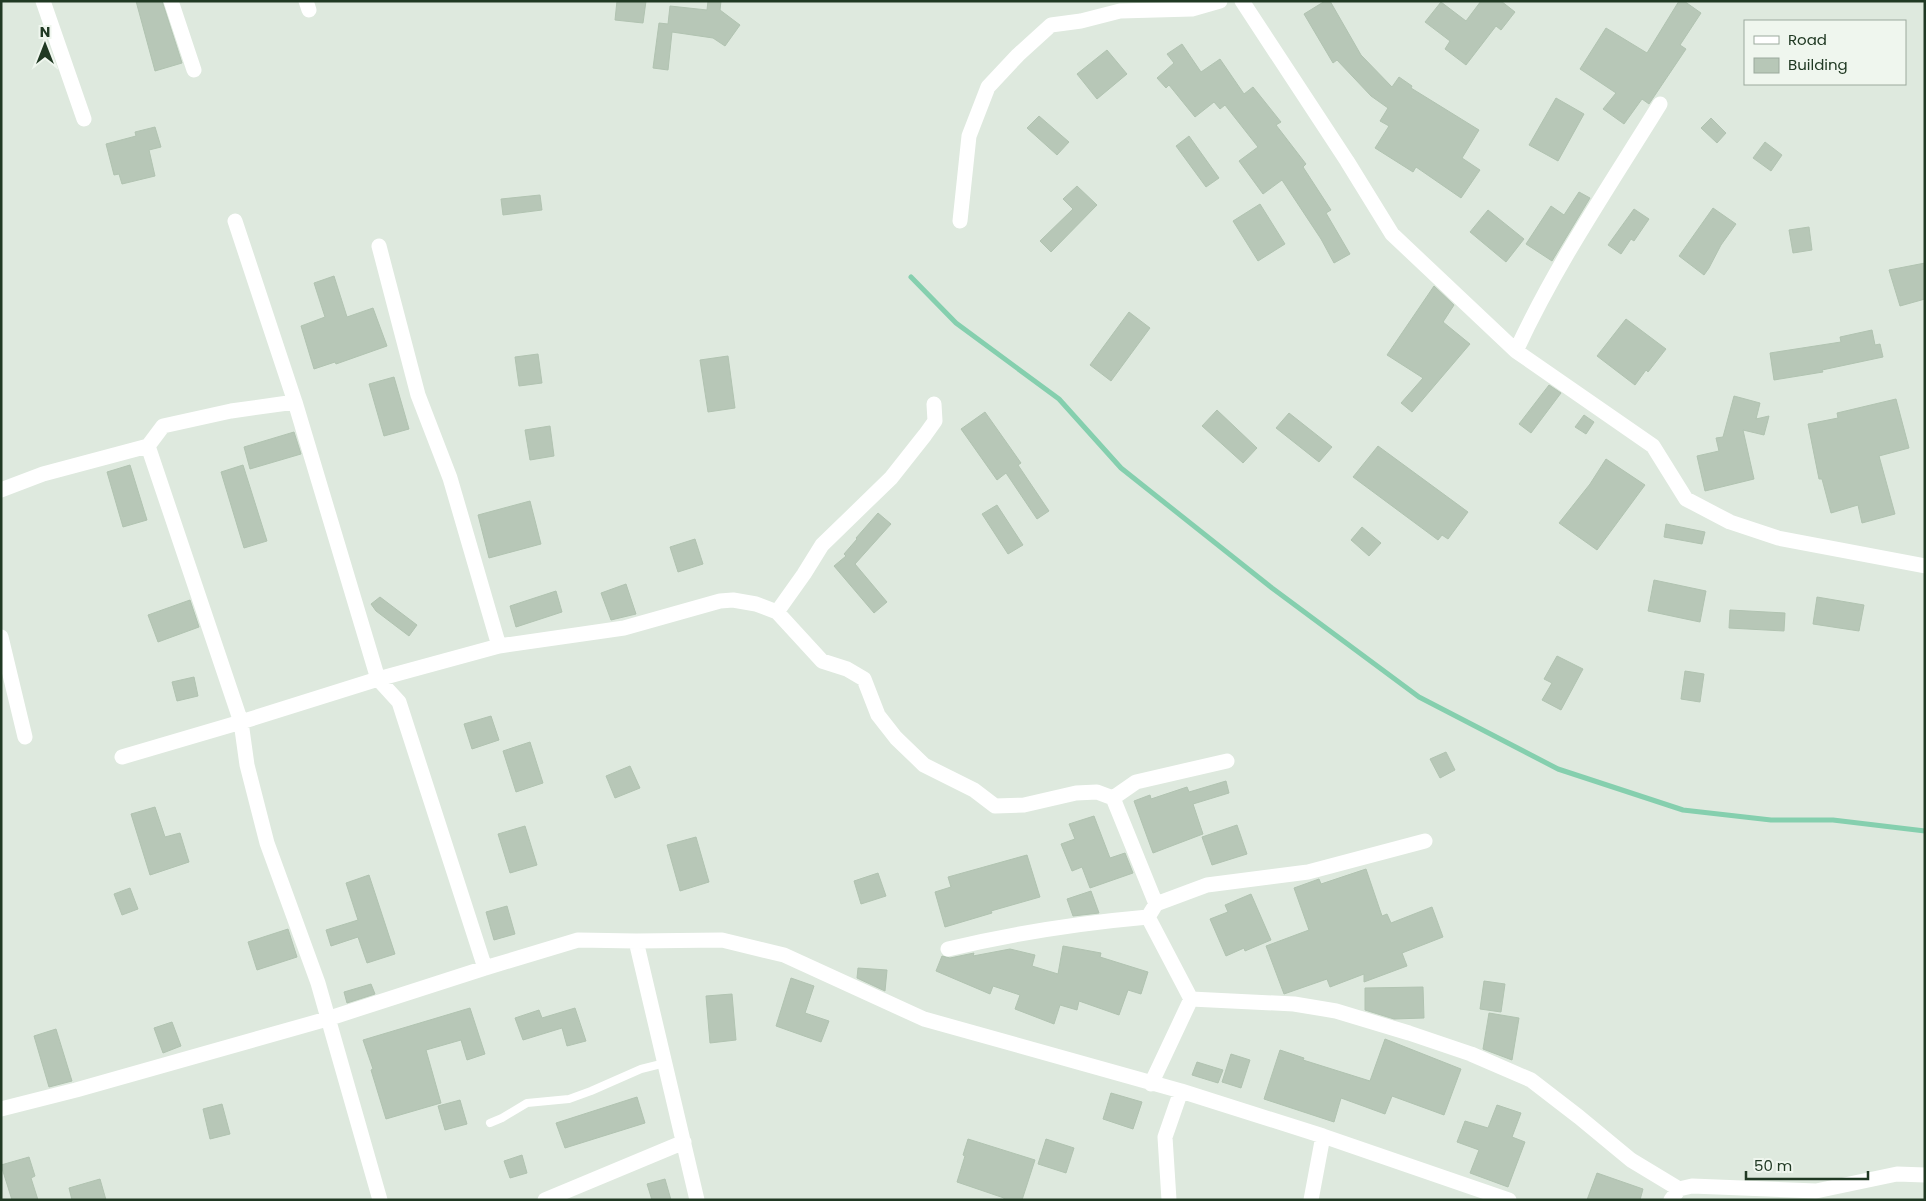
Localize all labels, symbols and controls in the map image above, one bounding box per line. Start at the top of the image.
north arrow [20,20,70,70]
legend [1744,20,1906,85]
text: N [40,22,50,42]
text: Road [1788,29,1827,50]
text: Building [1788,54,1848,75]
scale bar [1746,1148,1868,1180]
text: 50 m [1754,1155,1792,1176]

